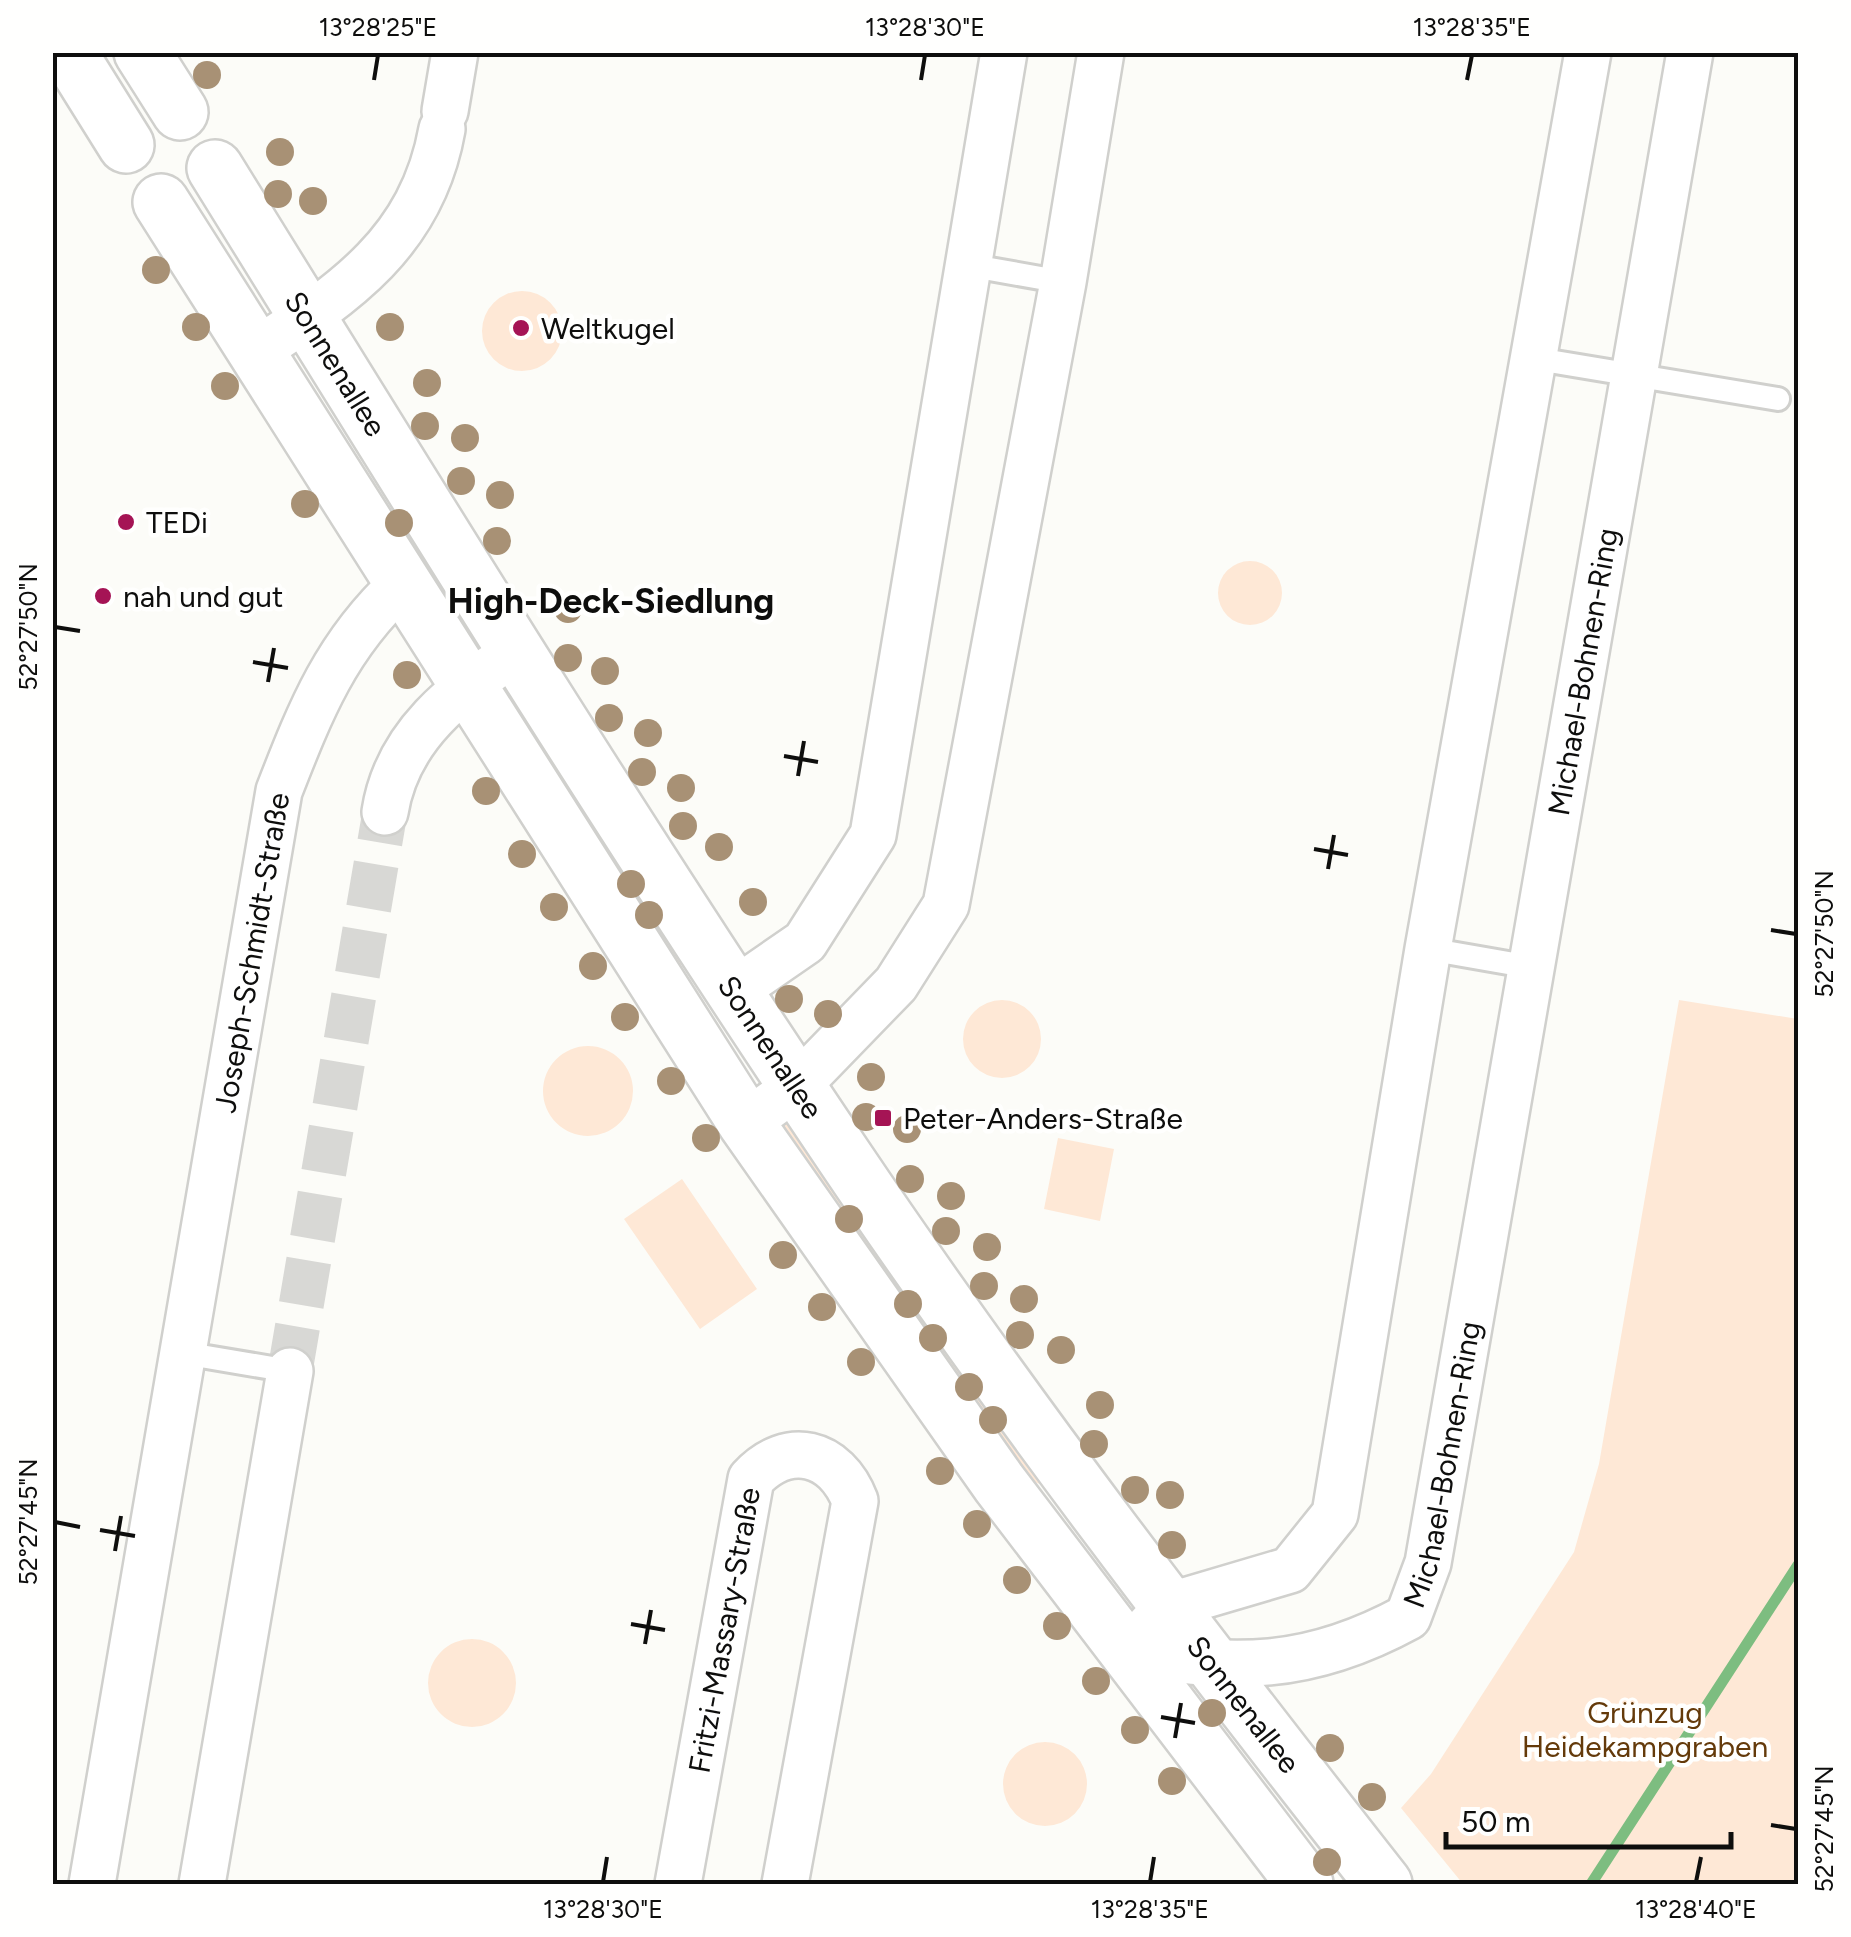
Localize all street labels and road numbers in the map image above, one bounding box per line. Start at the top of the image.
street label: Sonnenallee [277,284,395,443]
street label: Michael-Bohnen-Ring [1539,525,1626,818]
street label: Joseph-Schmidt-Straße [206,790,297,1115]
street label: Sonnenallee [710,968,832,1125]
street label: Michael-Bohnen-Ring [1395,1318,1488,1613]
street label: Fritzi-Massary-Straße [680,1484,768,1776]
street label: Sonnenallee [1179,1628,1309,1780]

